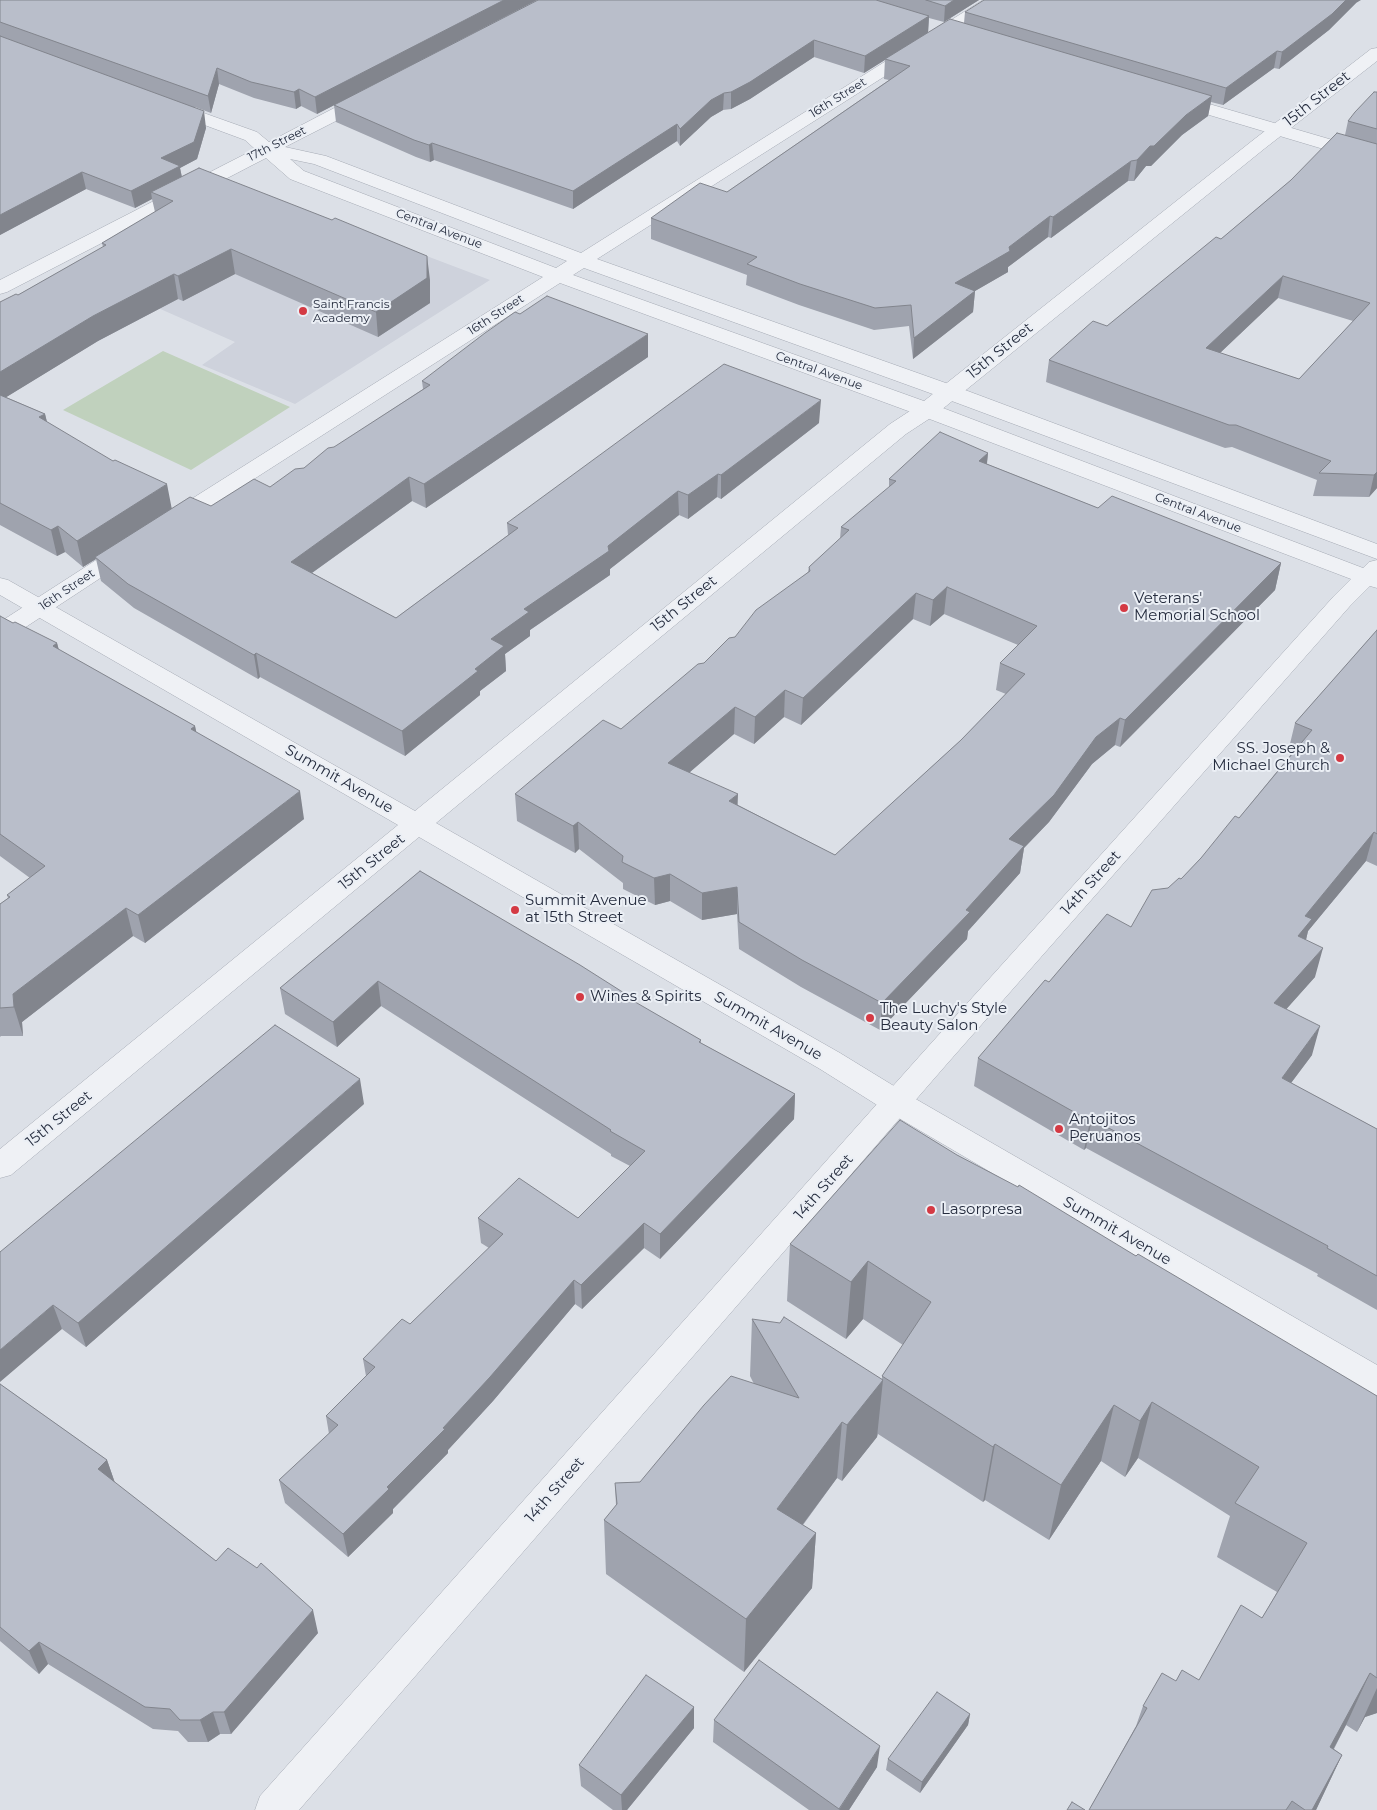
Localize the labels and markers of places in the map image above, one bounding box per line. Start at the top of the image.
place label: Saint Francis Academy [313,297,390,325]
marker: Saint Francis Academy [297,305,309,317]
place label: Veterans' Memorial School [1134,590,1260,625]
marker: Veterans' Memorial School [1118,602,1130,614]
place label: SS. Joseph & Michael Church [1212,740,1330,775]
marker: SS. Joseph & Michael Church [1334,752,1346,764]
place label: Summit Avenue at 15th Street [525,892,647,927]
marker: Summit Avenue at 15th Street [509,904,521,916]
place label: Wines & Spirits [590,988,701,1006]
marker: Wines & Spirits [574,991,586,1003]
place label: The Luchy's Style Beauty Salon [880,1000,1007,1035]
marker: The Luchy's Style Beauty Salon [864,1012,876,1024]
place label: Antojitos Peruanos [1069,1111,1140,1146]
marker: Antojitos Peruanos [1053,1123,1065,1135]
place label: Lasorpresa [941,1201,1023,1219]
marker: Lasorpresa [925,1204,937,1216]

